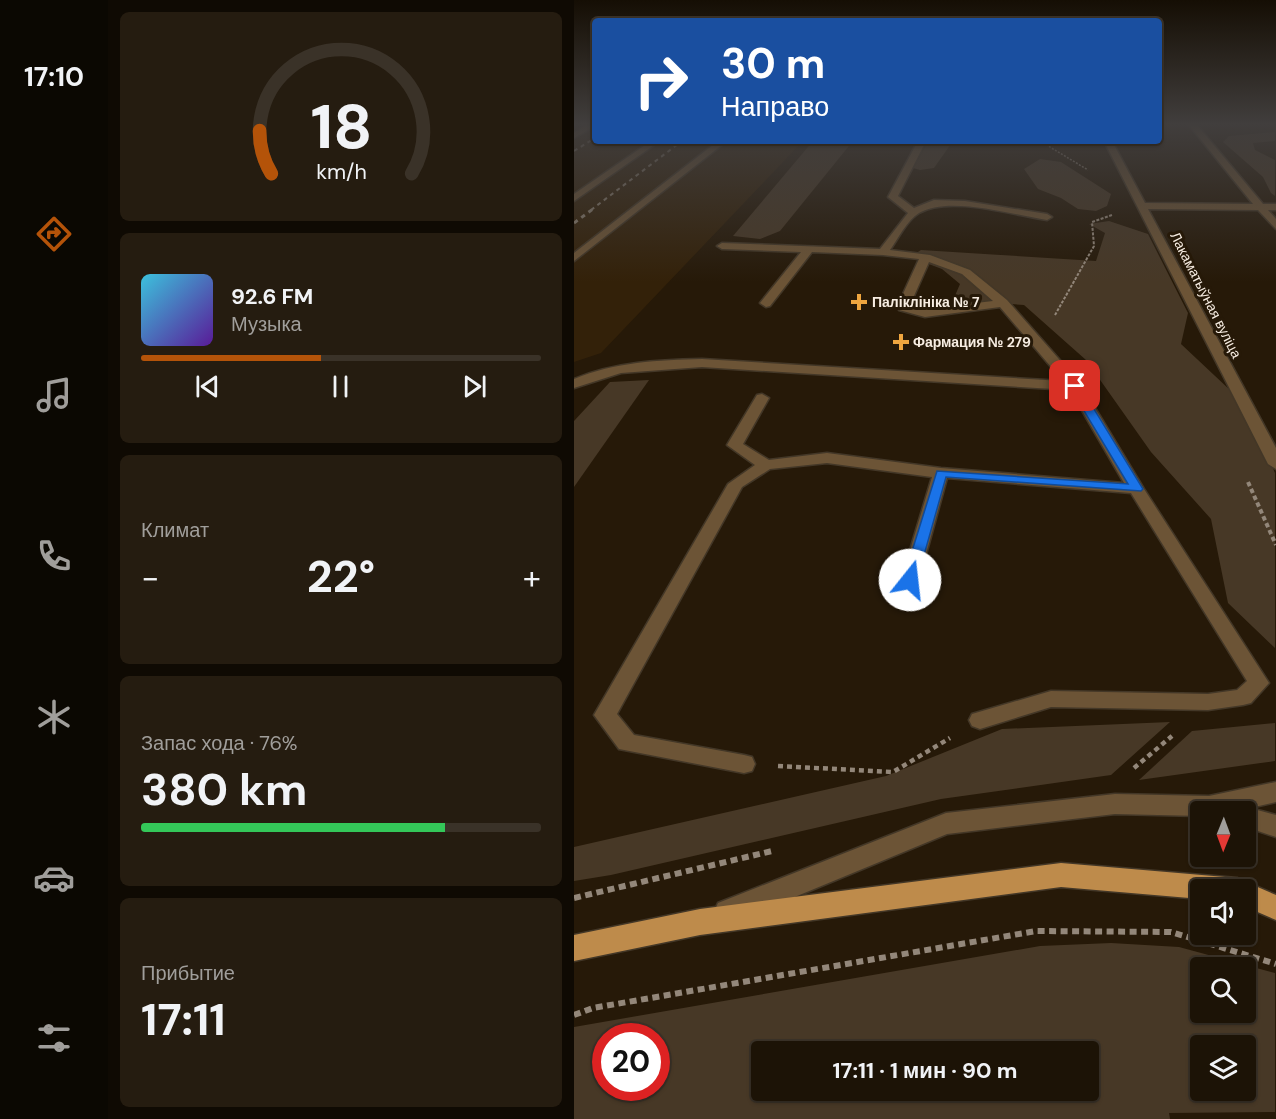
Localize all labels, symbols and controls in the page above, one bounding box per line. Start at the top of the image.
text: 30 m [721,36,825,91]
icon: right [622,42,700,120]
text: 17:10 [24,59,84,94]
text: 18 [310,86,372,167]
text: Направо [721,89,829,124]
text: km/h [316,158,366,186]
icon: directions [33,213,75,255]
street label: Лакаматыўная вуліца [1166,229,1246,361]
text: 92.6 FM [231,282,313,311]
marker: Паліклініка № 7 [850,293,868,311]
place label: Паліклініка № 7 [872,293,980,311]
text: Музыка [231,311,302,337]
place label: Фармация № 279 [913,333,1031,351]
marker: Фармация № 279 [894,335,908,349]
pin [1049,360,1100,411]
icon: arrive [1058,369,1091,402]
icon: previous [191,370,224,403]
icon: pause [324,370,357,403]
icon: next [458,370,491,403]
icon: music [33,374,75,416]
text: Климат [141,517,209,543]
icon: phone [33,535,75,577]
text: 22° [307,547,375,606]
position arrow [878,548,942,612]
text: − [141,556,159,599]
text: + [523,556,541,599]
icon: climate [33,696,75,738]
text: Запас хода · 76% [141,730,297,756]
text: 380 km [141,760,307,819]
north arrow [1190,801,1256,867]
map controls [1190,801,1256,1101]
icon: car [33,857,75,899]
button: sound [1190,879,1256,945]
button: search [1190,957,1256,1023]
text: Прибытие [141,960,235,986]
text: 17:11 [141,990,226,1049]
icon: filters [33,1017,75,1059]
speed limit sign: 20 [592,1023,670,1101]
button: layers [1190,1035,1256,1101]
text: 17:11 · 1 мин · 90 m [833,1056,1017,1085]

